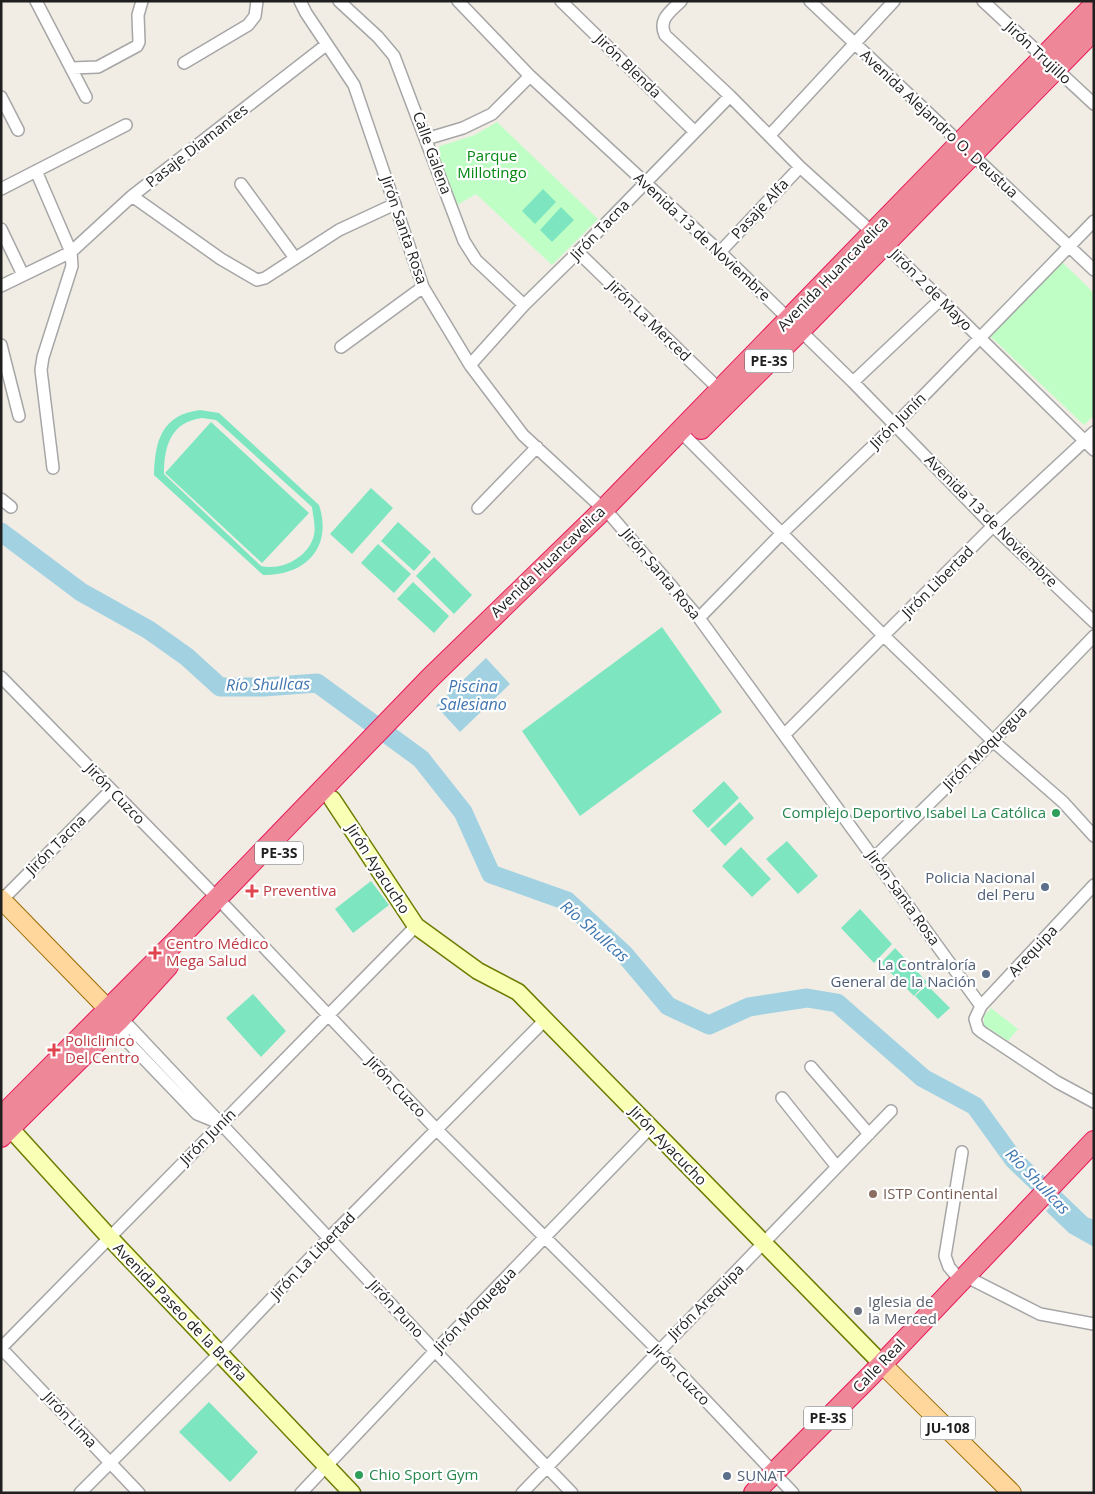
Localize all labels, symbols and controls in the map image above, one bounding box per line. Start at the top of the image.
street label: Jirón Trujillo [1000,15,1076,88]
street label: Jirón Blenda [590,27,666,102]
street label: Avenida Alejandro O. Deustua [856,45,1023,202]
street label: Pasaje Diamantes [141,99,252,191]
street label: Calle Galena [409,109,457,197]
park label: Parque Millotingo [457,145,527,182]
street label: Avenida 13 de Noviembre [630,168,775,305]
street label: Jirón Santa Rosa [376,171,433,286]
street label: Pasaje Alfa [726,174,792,243]
street label: Jirón Tacna [564,195,633,266]
street label: Avenida Huancavelica [772,212,892,335]
street label: Jirón 2 de Mayo [885,242,977,335]
street label: Jirón La Merced [602,274,696,365]
road number: PE-3S [745,350,793,372]
street label: Jirón Junín [864,388,930,454]
street label: Avenida 13 de Noviembre [921,450,1062,591]
street label: Avenida Huancavelica [486,501,609,621]
street label: Jirón Santa Rosa [616,522,706,623]
street label: Jirón Libertad [895,541,978,623]
water label: Río Shullcas [226,672,310,696]
water label: Piscina Salesiano [439,675,507,715]
street label: Jirón Moquegua [937,701,1031,795]
street label: Jirón Cuzco [80,757,150,828]
place label: Complejo Deportivo Isabel La Católica [782,802,1046,822]
marker: Complejo Deportivo Isabel La Católica [1050,807,1062,819]
street label: Jirón Tacna [19,810,90,880]
street label: Jirón Ayacucho [341,818,415,917]
road number: PE-3S [255,841,303,864]
street label: Jirón Santa Rosa [861,844,945,949]
place label: Policia Nacional del Peru [925,867,1035,904]
place label: Preventiva [263,880,337,900]
marker: Policia Nacional del Peru [1039,881,1051,893]
marker: Preventiva [245,884,259,898]
water label: Río Shullcas [556,895,634,967]
street label: Arequipa [1003,920,1061,980]
place label: Centro Médico Mega Salud [166,933,269,970]
marker: Centro Médico Mega Salud [148,946,162,960]
place label: La Contraloría General de la Nación [831,954,976,991]
marker: La Contraloría General de la Nación [980,968,992,980]
place label: Policlinico Del Centro [65,1030,140,1067]
marker: Policlinico Del Centro [47,1043,61,1057]
street label: Jirón Cuzco [361,1050,431,1121]
street label: Jirón Ayacucho [624,1100,712,1189]
street label: Jirón Junín [174,1104,240,1170]
water label: Río Shullcas [1001,1143,1075,1219]
place label: ISTP Continental [883,1183,998,1203]
marker: ISTP Continental [867,1188,879,1200]
street label: Jirón La Libertad [264,1207,359,1305]
street label: Avenida Paseo de la Breña [109,1238,252,1385]
street label: Jirón Arequipa [662,1259,748,1345]
street label: Jirón Moquegua [427,1262,520,1358]
street label: Jirón Puno [363,1274,429,1342]
place label: Iglesia de la Merced [868,1291,937,1328]
marker: Iglesia de la Merced [852,1305,864,1317]
street label: Calle Real [848,1334,909,1397]
street label: Jirón Cuzco [645,1338,715,1409]
street label: Jirón Lima [38,1385,102,1452]
road number: PE-3S [804,1406,852,1430]
road number: JU-108 [920,1416,976,1440]
place label: Chio Sport Gym [369,1464,478,1484]
place label: SUNAT [737,1465,786,1485]
marker: Chio Sport Gym [353,1469,365,1481]
marker: SUNAT [721,1470,733,1482]

